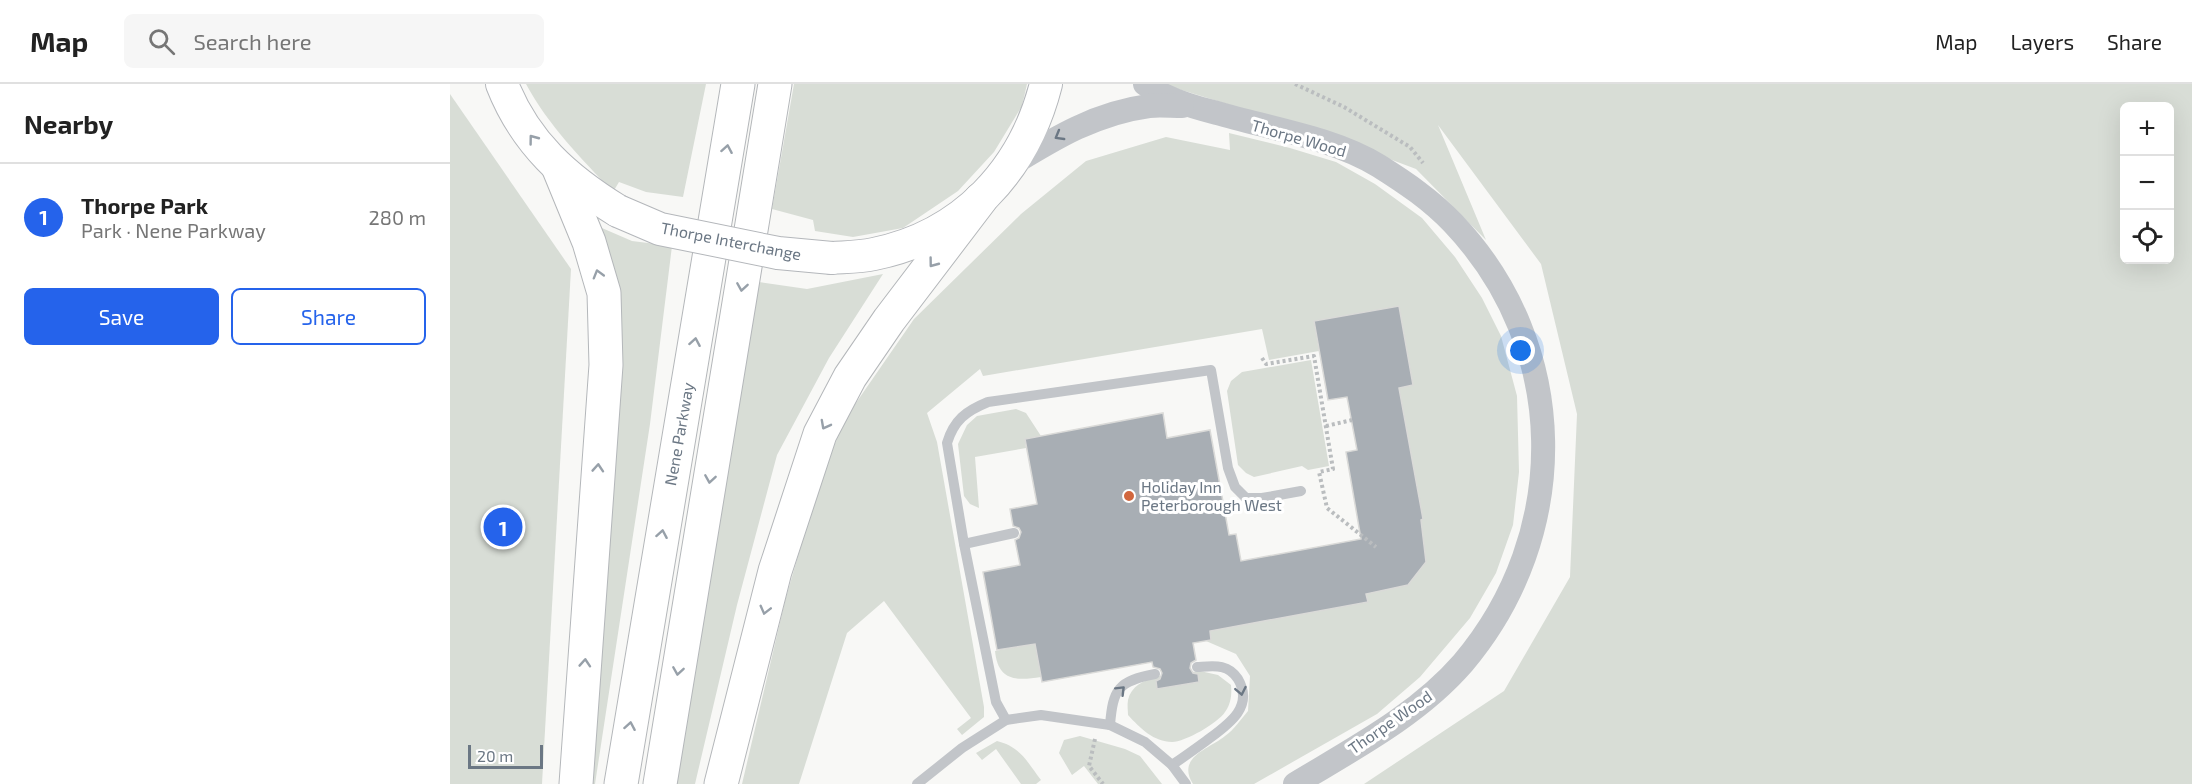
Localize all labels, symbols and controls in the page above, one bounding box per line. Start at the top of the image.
search box [124,14,544,68]
text: Map [30,24,88,58]
icon: search [145,25,178,58]
text: Search here [193,28,312,54]
text: Map [1935,29,1977,54]
text: Layers [2010,29,2074,54]
text: Share [2107,29,2162,54]
map controls [2120,102,2174,264]
button: + [2120,102,2174,156]
text: Nearby [24,108,113,139]
street label: Thorpe Wood [1250,115,1349,160]
one-way arrow [1055,129,1066,140]
one-way arrow [529,135,540,146]
one-way arrow [720,145,733,155]
button: − [2120,156,2174,210]
text: Thorpe Park [81,192,208,218]
text: 1 [39,205,48,229]
text: 280 m [369,205,426,229]
button: locate [2120,210,2174,264]
text: Park · Nene Parkway [81,218,266,242]
street label: Thorpe Interchange [659,218,803,263]
one-way arrow [929,256,940,267]
one-way arrow [593,269,605,280]
one-way arrow [736,282,748,291]
button: Save [24,288,219,345]
button: Share [231,288,426,345]
your location [1506,336,1535,365]
one-way arrow [688,337,700,346]
street label: Nene Parkway [660,380,697,487]
one-way arrow [821,418,832,429]
one-way arrow [592,464,605,473]
one-way arrow [704,474,717,484]
place label: Holiday Inn Peterborough West [1141,477,1282,514]
marker: Holiday Inn Peterborough West [1122,489,1136,503]
pin: 1 [484,504,522,550]
one-way arrow [655,529,668,539]
one-way arrow [760,604,772,615]
one-way arrow [578,658,591,667]
one-way arrow [672,666,685,676]
one-way arrow [1234,685,1247,695]
one-way arrow [1114,686,1125,697]
street label: Thorpe Wood [1344,686,1435,757]
one-way arrow [623,721,635,731]
scale bar [468,742,543,770]
text: 20 m [477,746,513,765]

